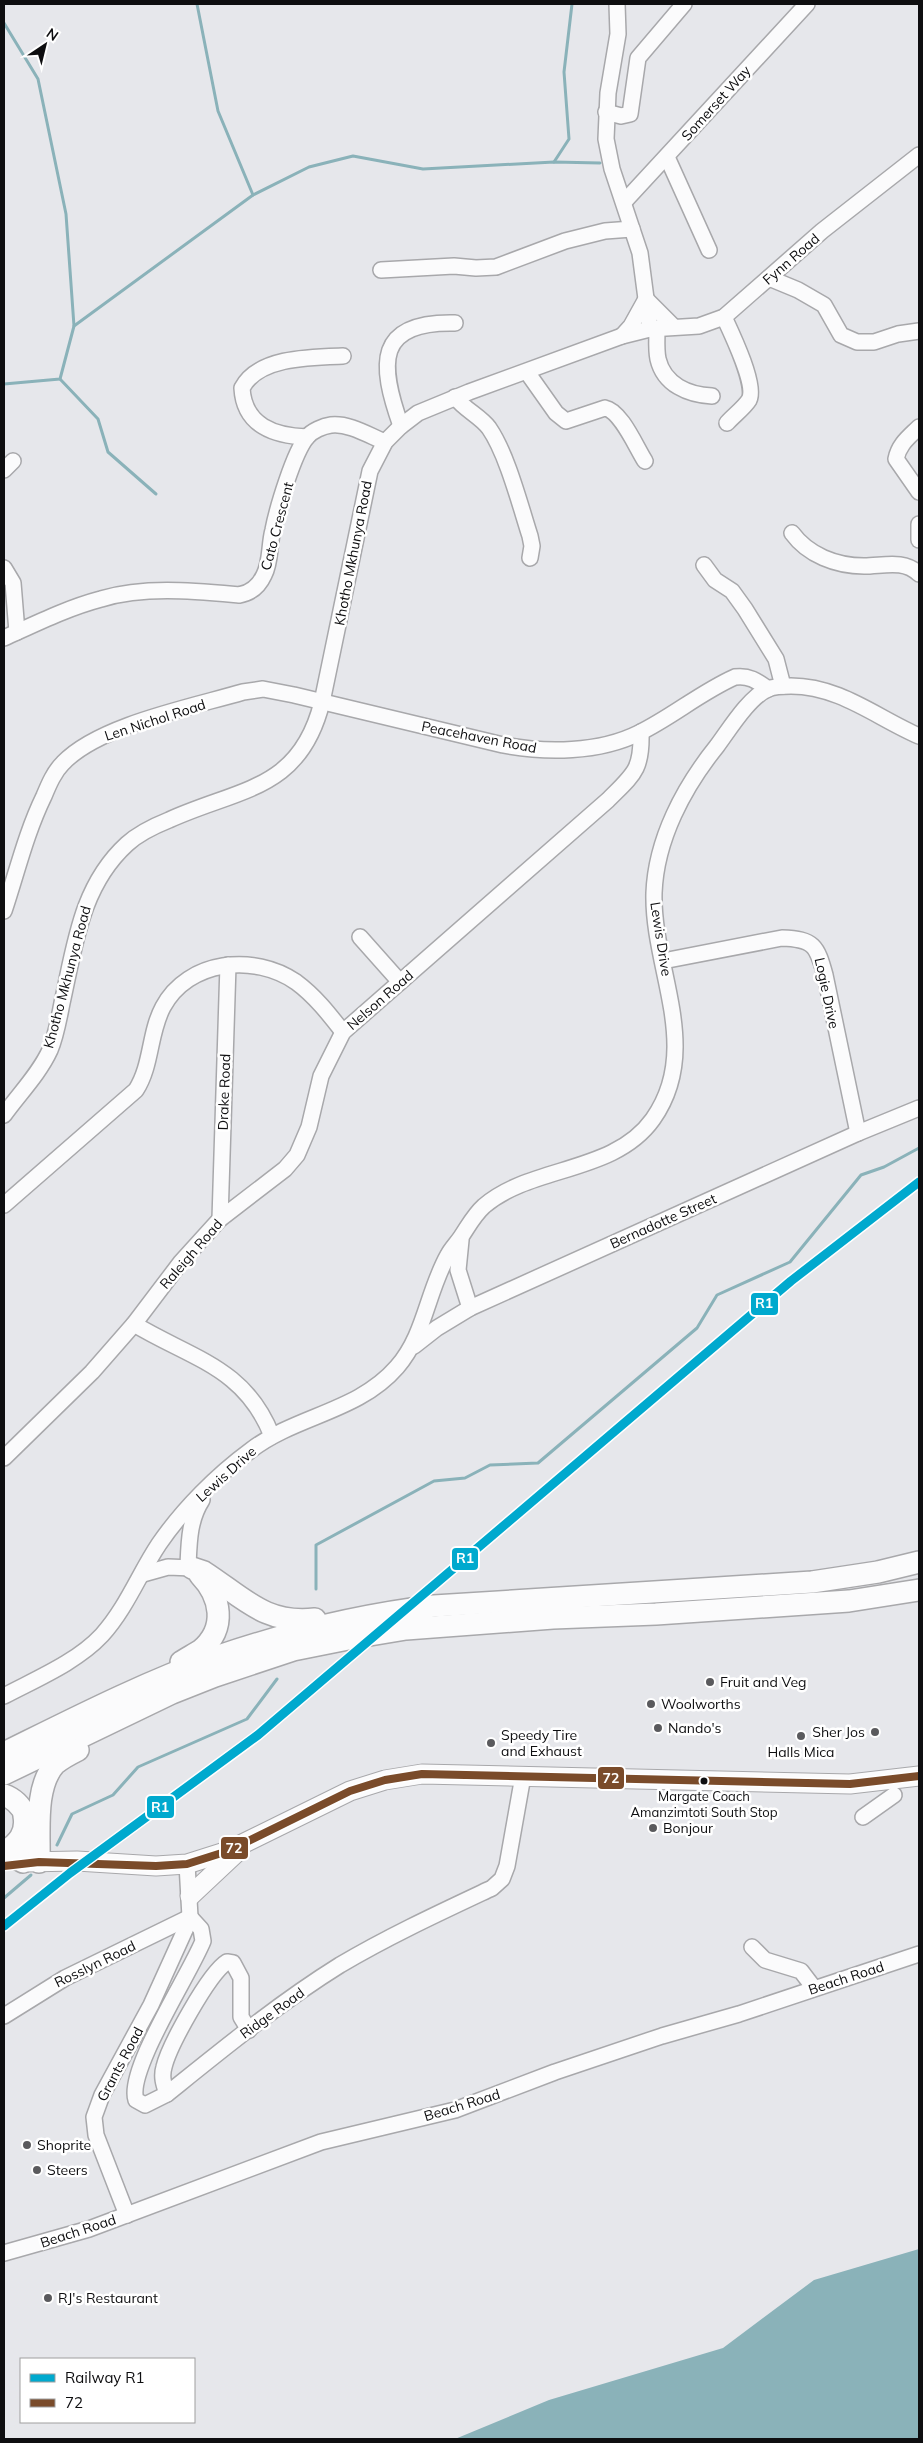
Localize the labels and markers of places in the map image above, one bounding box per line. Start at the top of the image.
place label: Fruit and Veg [720,1673,806,1691]
marker: Fruit and Veg [704,1676,716,1688]
place label: Woolworths [661,1695,741,1713]
marker: Woolworths [645,1698,657,1710]
place label: Nando's [668,1719,722,1737]
marker: Nando's [652,1722,664,1734]
place label: Sher Jos [812,1723,865,1741]
place label: Speedy Tire and Exhaust [501,1726,582,1760]
marker: Sher Jos [869,1726,881,1738]
marker: Halls Mica [795,1730,807,1742]
marker: Speedy Tire and Exhaust [485,1737,497,1749]
place label: Halls Mica [767,1743,835,1761]
marker: Margate Coach Amanzimtoti South Stop [699,1776,709,1786]
place label: Margate Coach Amanzimtoti South Stop [631,1788,778,1820]
place label: Bonjour [663,1819,714,1837]
marker: Bonjour [647,1822,659,1834]
place label: Shoprite [37,2136,91,2154]
marker: Shoprite [21,2139,33,2151]
place label: Steers [47,2161,88,2179]
marker: Steers [31,2164,43,2176]
place label: RJ's Restaurant [58,2289,158,2307]
marker: RJ's Restaurant [42,2292,54,2304]

